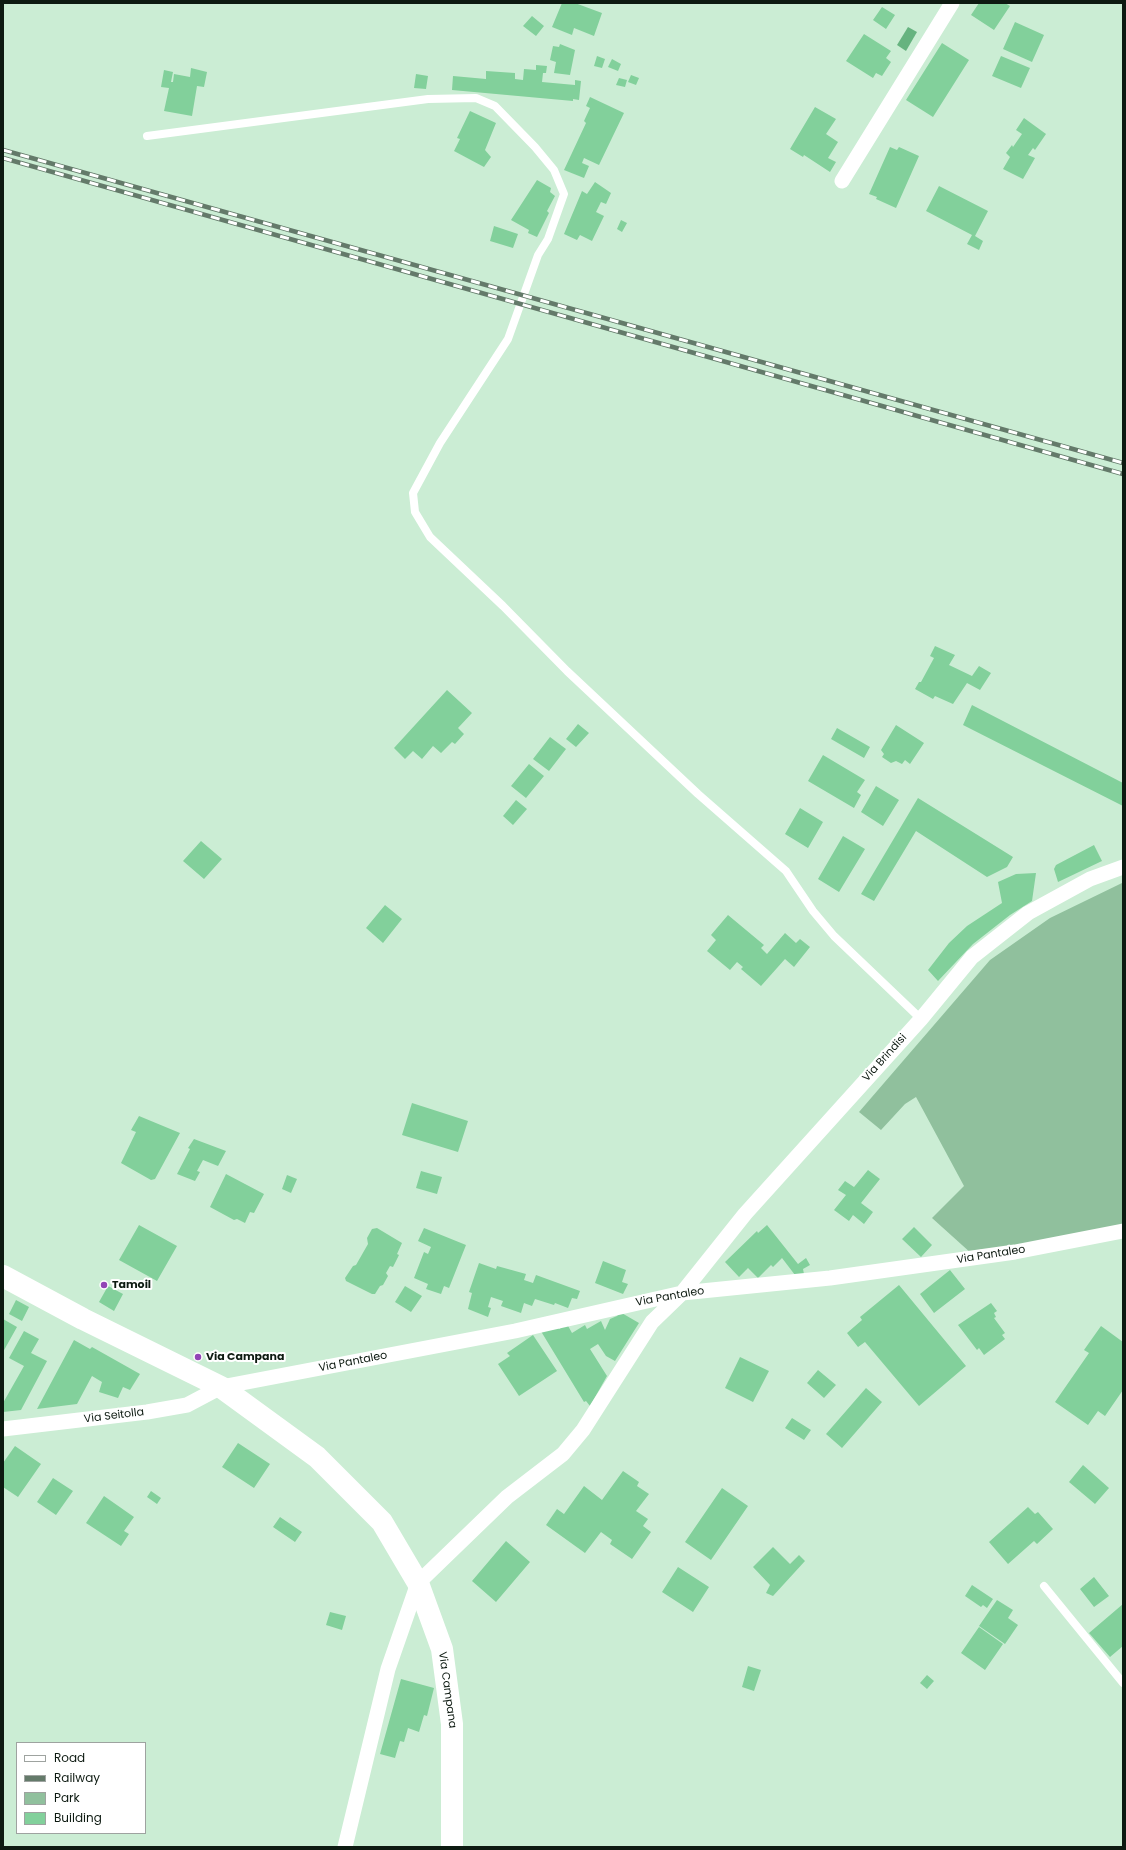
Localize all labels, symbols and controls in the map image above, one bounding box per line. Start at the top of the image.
street label: Via Brindisi [860,1031,910,1085]
street label: Via Pantaleo [956,1243,1026,1267]
place label: Tamoil [112,1278,151,1292]
marker: Tamoil [99,1280,109,1290]
street label: Via Pantaleo [635,1284,705,1310]
street label: Via Pantaleo [318,1349,388,1375]
place label: Via Campana [206,1350,284,1364]
marker: Via Campana [193,1352,203,1362]
street label: Via Seitolla [83,1406,145,1426]
street label: Via Campana [435,1651,459,1729]
legend [16,1742,146,1834]
text: Road [54,1749,85,1766]
text: Railway [54,1769,100,1786]
text: Park [54,1789,80,1806]
text: Building [54,1809,102,1826]

